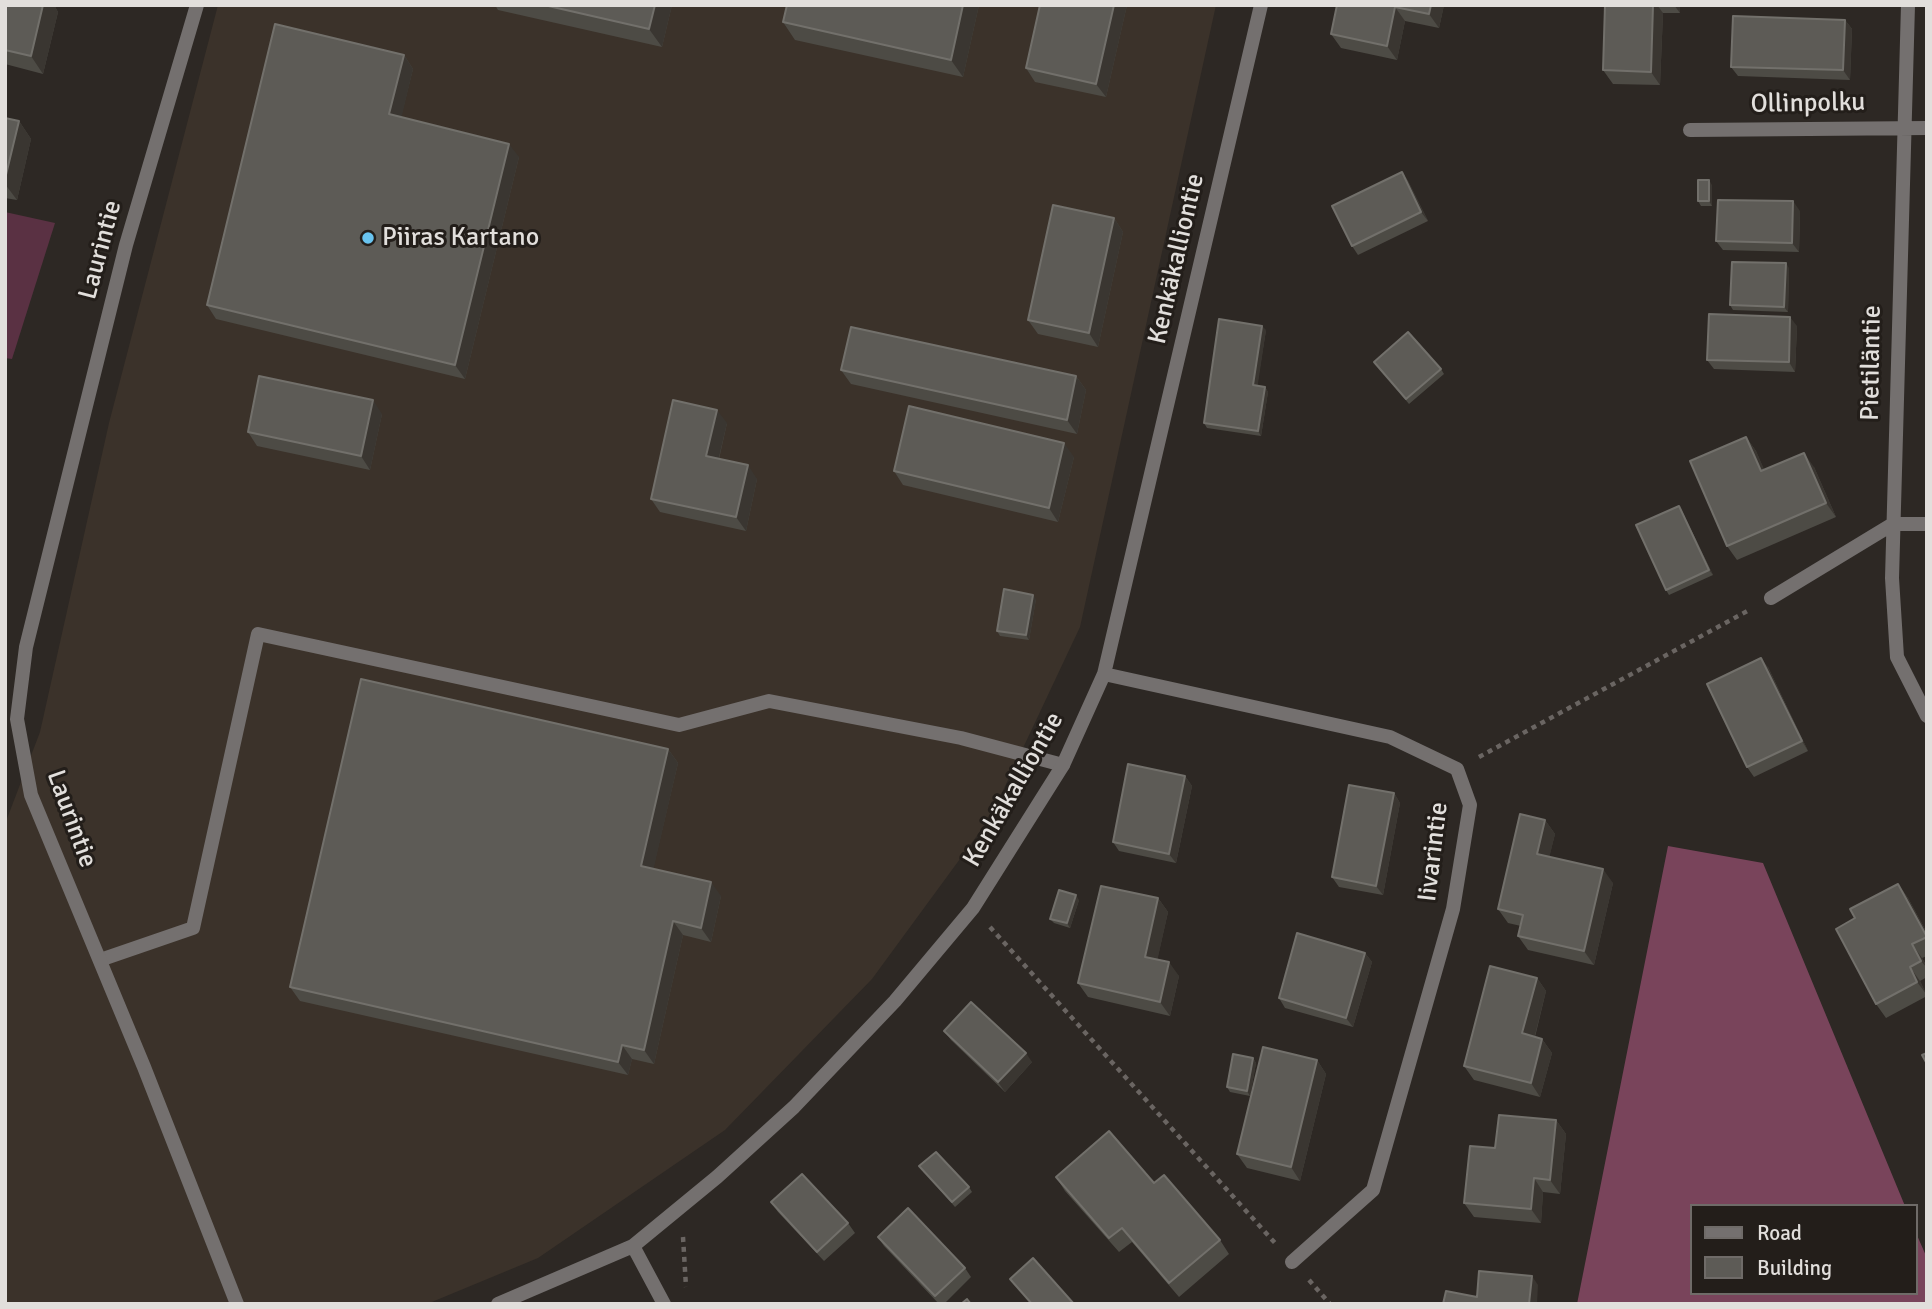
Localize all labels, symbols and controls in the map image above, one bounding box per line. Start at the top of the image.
street label: Ollinpolku [1750,87,1866,121]
street label: Kenkäkalliontie [1142,171,1212,347]
street label: Laurintie [73,197,129,303]
place label: Piiras Kartano [382,222,539,254]
marker: Piiras Kartano [360,230,376,246]
street label: Pietiläntie [1855,305,1889,421]
street label: Kenkäkalliontie [957,707,1071,873]
street label: Laurintie [39,766,103,872]
street label: Iivarintie [1412,800,1456,904]
legend [1690,1204,1918,1295]
text: Road [1757,1220,1802,1246]
text: Building [1757,1255,1832,1281]

